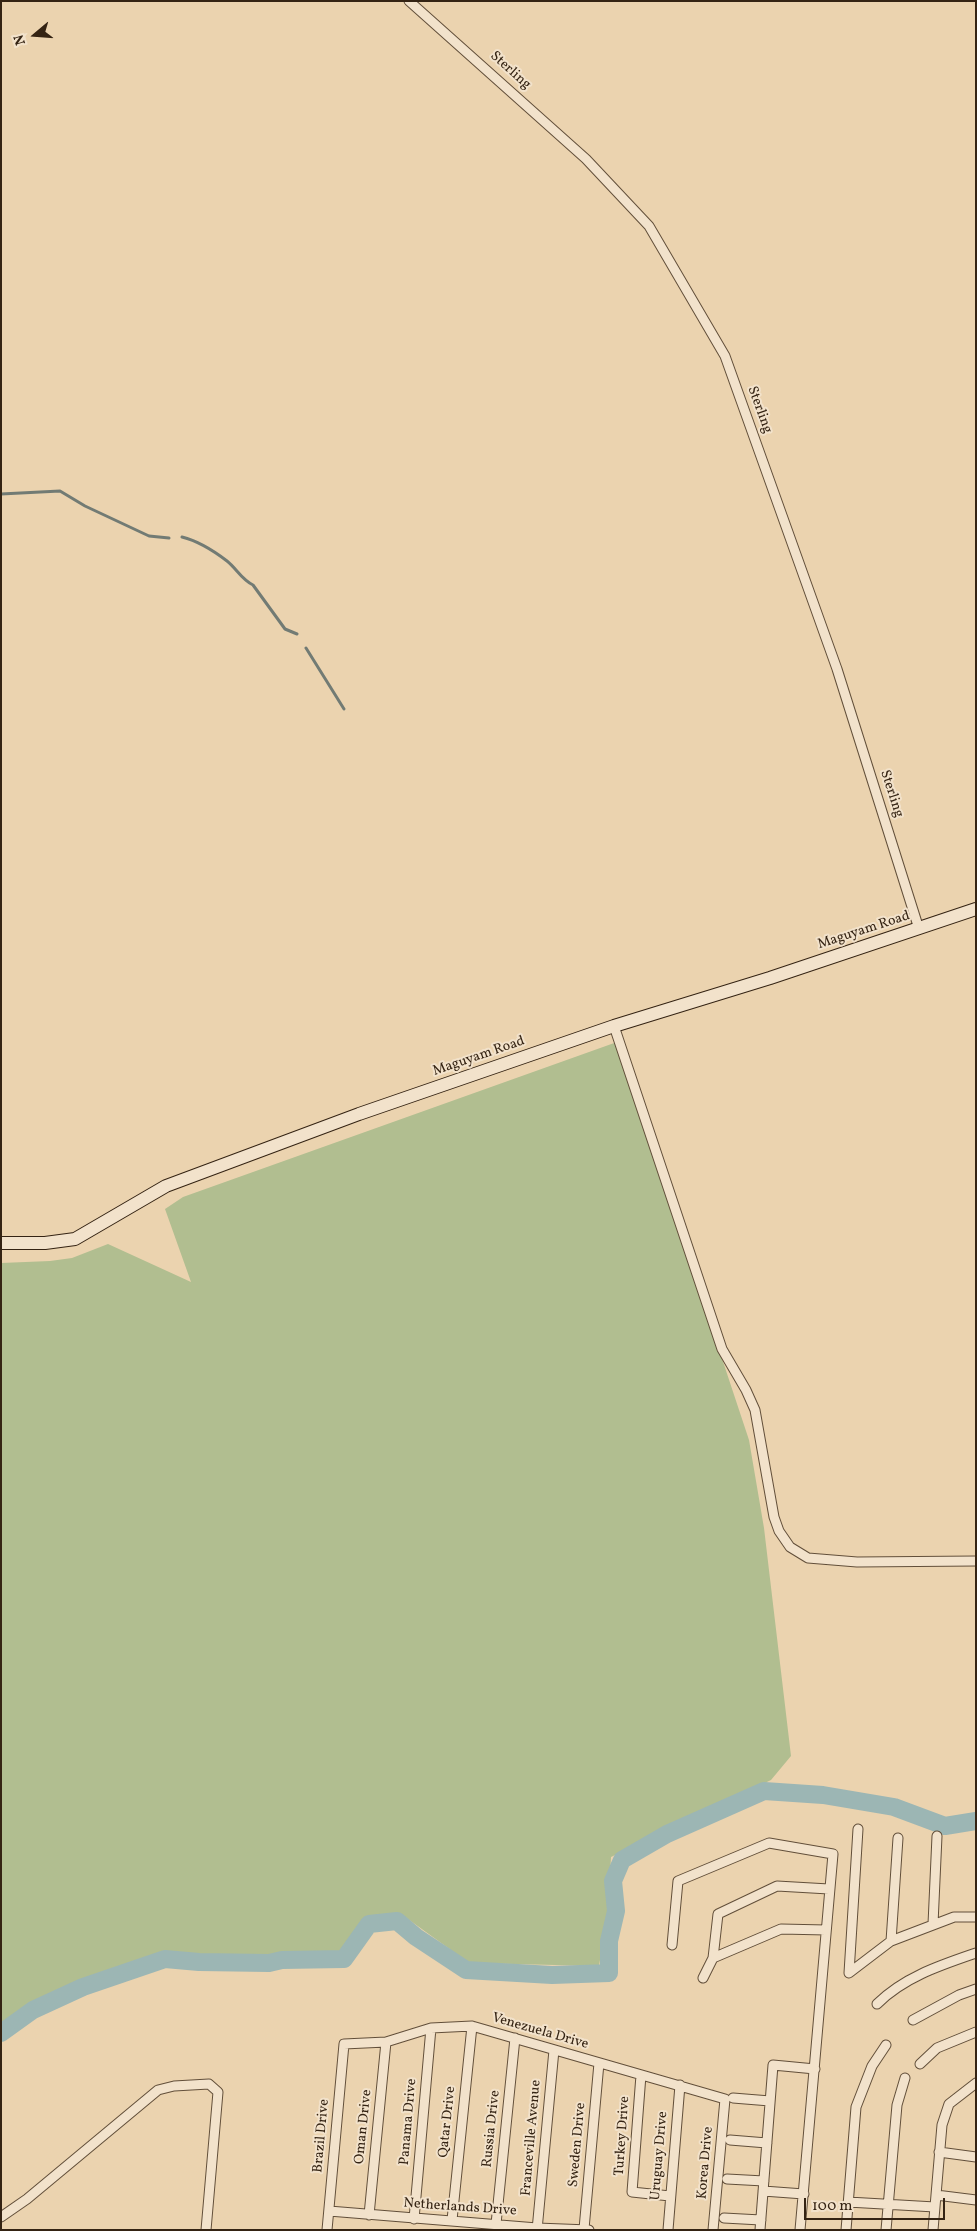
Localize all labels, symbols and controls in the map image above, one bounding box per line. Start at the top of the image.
north arrow [10,10,60,60]
text: N [10,32,31,48]
street label: Sterling [486,48,534,94]
street label: Sterling [743,384,775,436]
street label: Sterling [875,768,907,820]
street label: Maguyam Road [816,908,912,954]
street label: Maguyam Road [431,1033,527,1081]
street label: Venezuela Drive [490,2010,590,2054]
street label: Panama Drive [397,2078,421,2166]
street label: Franceville Avenue [519,2079,545,2197]
street label: Qatar Drive [436,2085,460,2159]
street label: Oman Drive [352,2089,376,2165]
street label: Russia Drive [480,2090,504,2168]
street label: Turkey Drive [612,2096,634,2176]
street label: Brazil Drive [310,2098,334,2174]
street label: Sweden Drive [566,2102,590,2188]
street label: Uruguay Drive [648,2111,672,2201]
street label: Korea Drive [694,2126,718,2200]
scale bar [807,2188,948,2220]
street label: Netherlands Drive [403,2196,517,2220]
text: 100 m [812,2196,852,2217]

